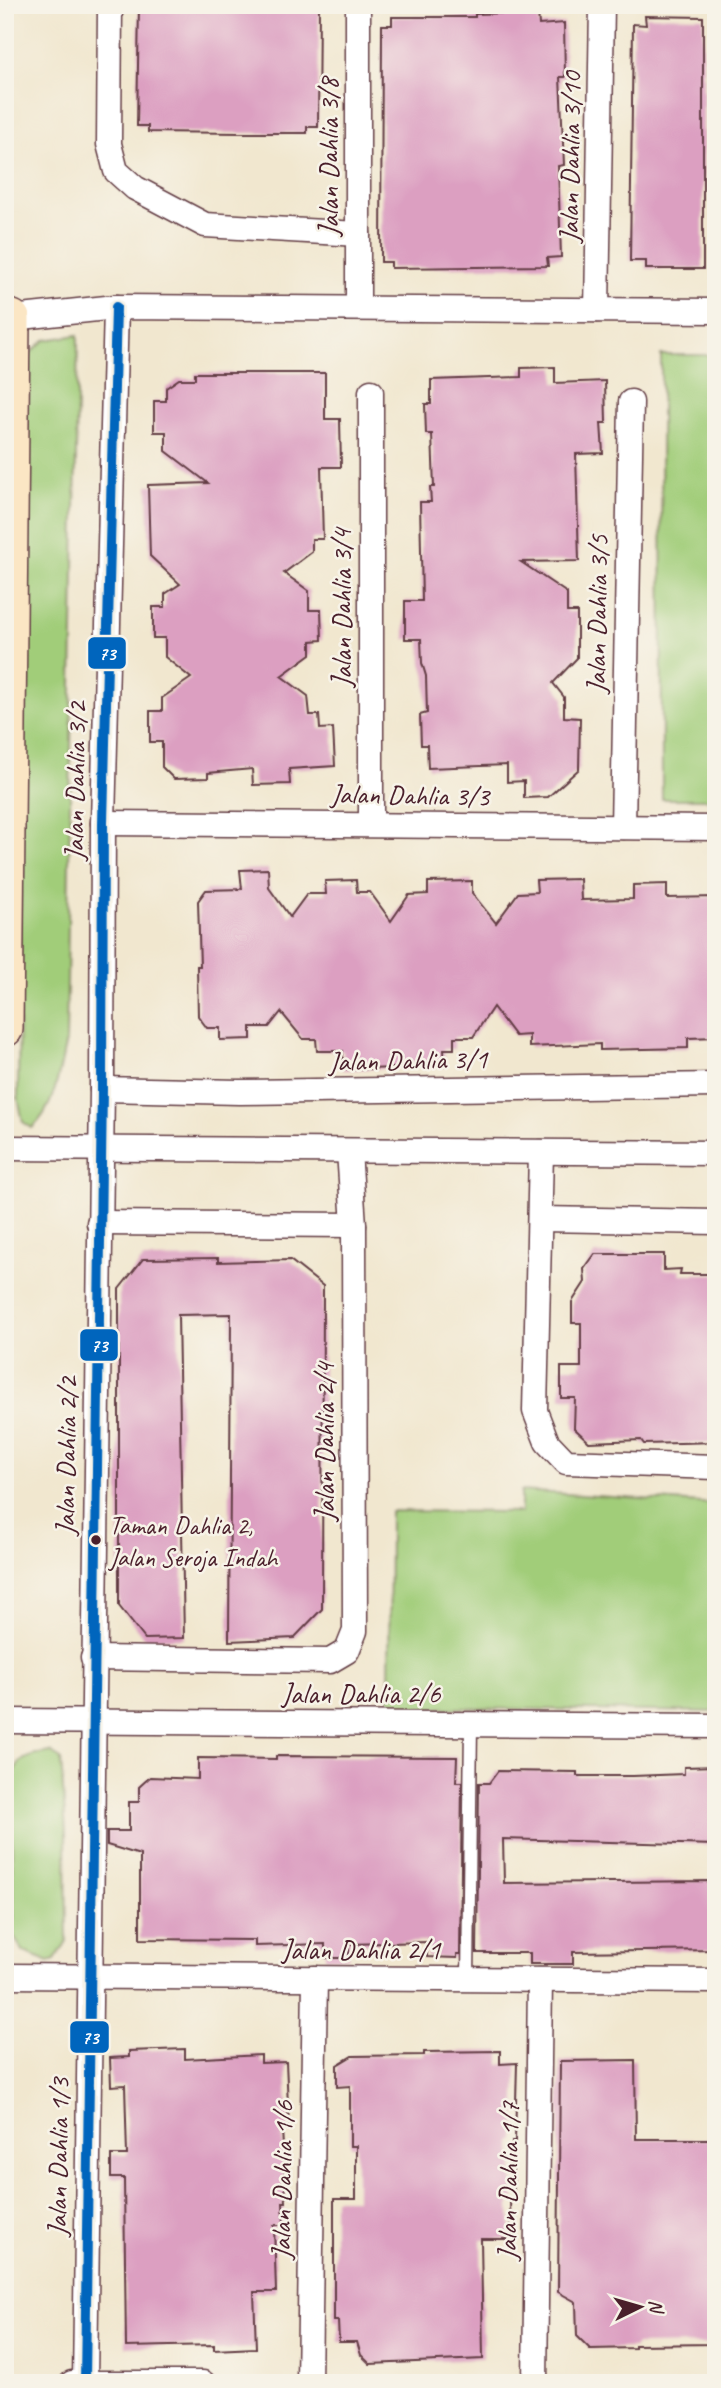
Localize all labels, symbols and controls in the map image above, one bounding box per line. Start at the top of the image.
street label: Jalan Dahlia 3/10 [551,69,589,245]
street label: Jalan Dahlia 3/8 [311,75,346,238]
street label: Jalan Dahlia 3/4 [324,526,359,689]
street label: Jalan Dahlia 3/5 [578,533,616,696]
line badge: 73 [87,636,127,670]
text: 73 [98,642,118,666]
street label: Jalan Dahlia 3/2 [56,699,94,863]
street label: Jalan Dahlia 3/3 [328,776,492,814]
street label: Jalan Dahlia 3/1 [326,1041,489,1079]
line badge: 73 [79,1328,119,1362]
text: 73 [90,1334,110,1358]
street label: Jalan Dahlia 2/4 [307,1360,342,1523]
street label: Jalan Dahlia 2/2 [47,1374,85,1538]
place label: Taman Dahlia 2, Jalan Seroja Indah [107,1509,279,1574]
marker: Taman Dahlia 2, Jalan Seroja Indah [89,1533,103,1547]
street label: Jalan Dahlia 2/6 [280,1676,442,1711]
street label: Jalan Dahlia 2/1 [280,1932,442,1967]
line badge: 73 [69,2020,110,2054]
text: 73 [81,2026,101,2050]
street label: Jalan Dahlia 1/3 [39,2075,77,2239]
street label: Jalan Dahlia 1/6 [263,2099,301,2262]
street label: Jalan Dahlia 1/7 [489,2100,527,2263]
north arrow [606,2272,676,2342]
text: N [643,2299,669,2316]

